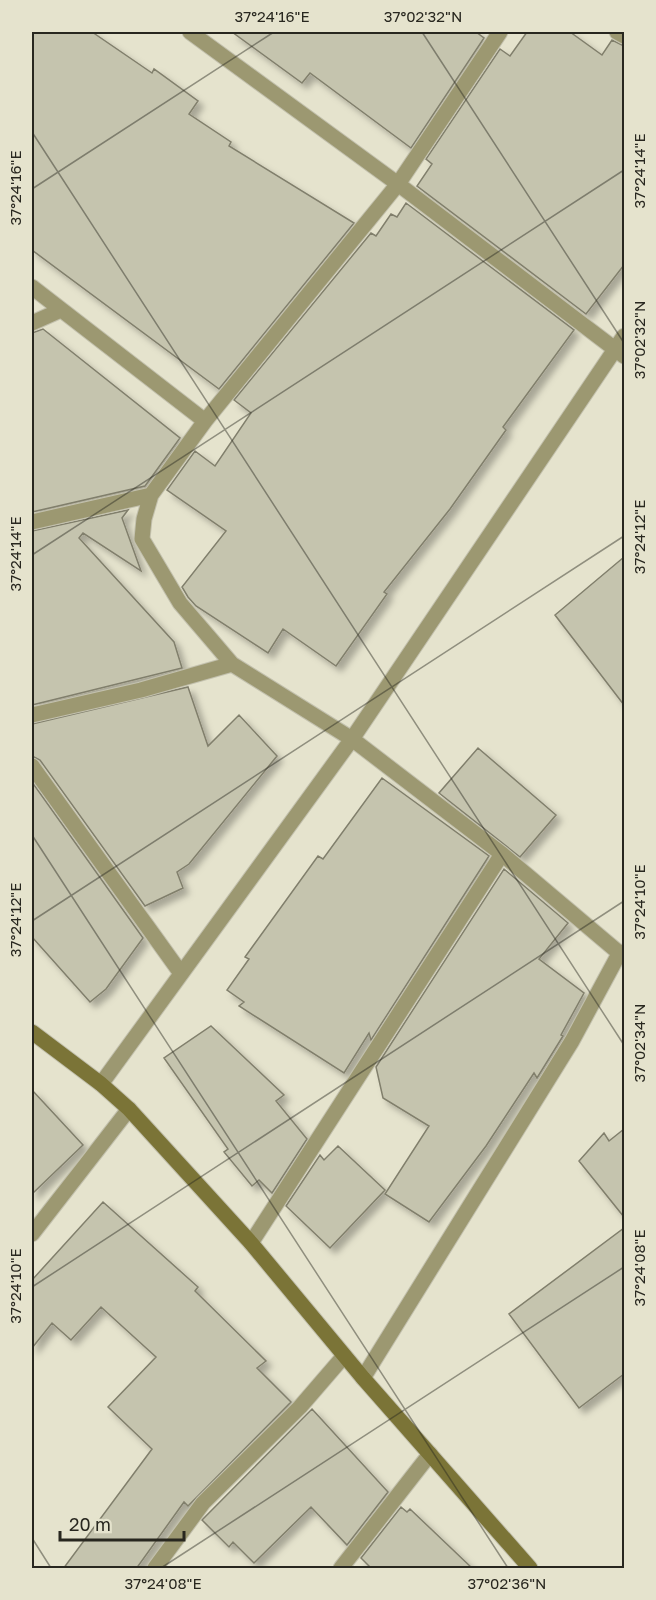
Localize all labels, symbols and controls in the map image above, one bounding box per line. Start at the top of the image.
text: 37°24'16"E [234,7,310,25]
text: 37°02'32"N [384,7,462,25]
text: 37°24'14"E [630,133,648,209]
text: 37°24'16"E [6,150,24,226]
text: 37°02'32"N [630,301,648,379]
text: 37°24'12"E [630,500,648,574]
text: 37°24'14"E [6,516,24,592]
text: 37°24'10"E [630,864,648,940]
text: 37°24'12"E [6,883,24,957]
text: 37°02'34"N [630,1003,648,1083]
text: 37°24'08"E [630,1229,648,1307]
text: 37°24'10"E [6,1248,24,1324]
scale bar [60,1504,184,1542]
text: 20 m [69,1513,111,1535]
text: 37°24'08"E [124,1574,202,1592]
text: 37°02'36"N [468,1574,546,1592]

